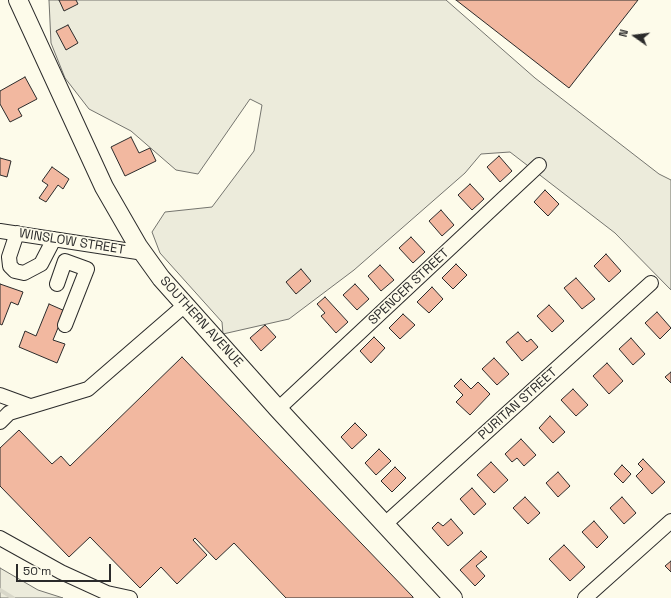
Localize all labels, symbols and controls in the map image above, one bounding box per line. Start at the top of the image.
north arrow [615,16,655,56]
text: N [616,28,631,38]
street label: WINSLOW STREET [18,226,126,258]
street label: SPENCER STREET [365,246,453,328]
street label: SOUTHERN AVENUE [156,274,246,370]
street label: PURITAN STREET [475,365,561,443]
scale bar [18,556,113,582]
text: 50 m [23,563,51,579]

